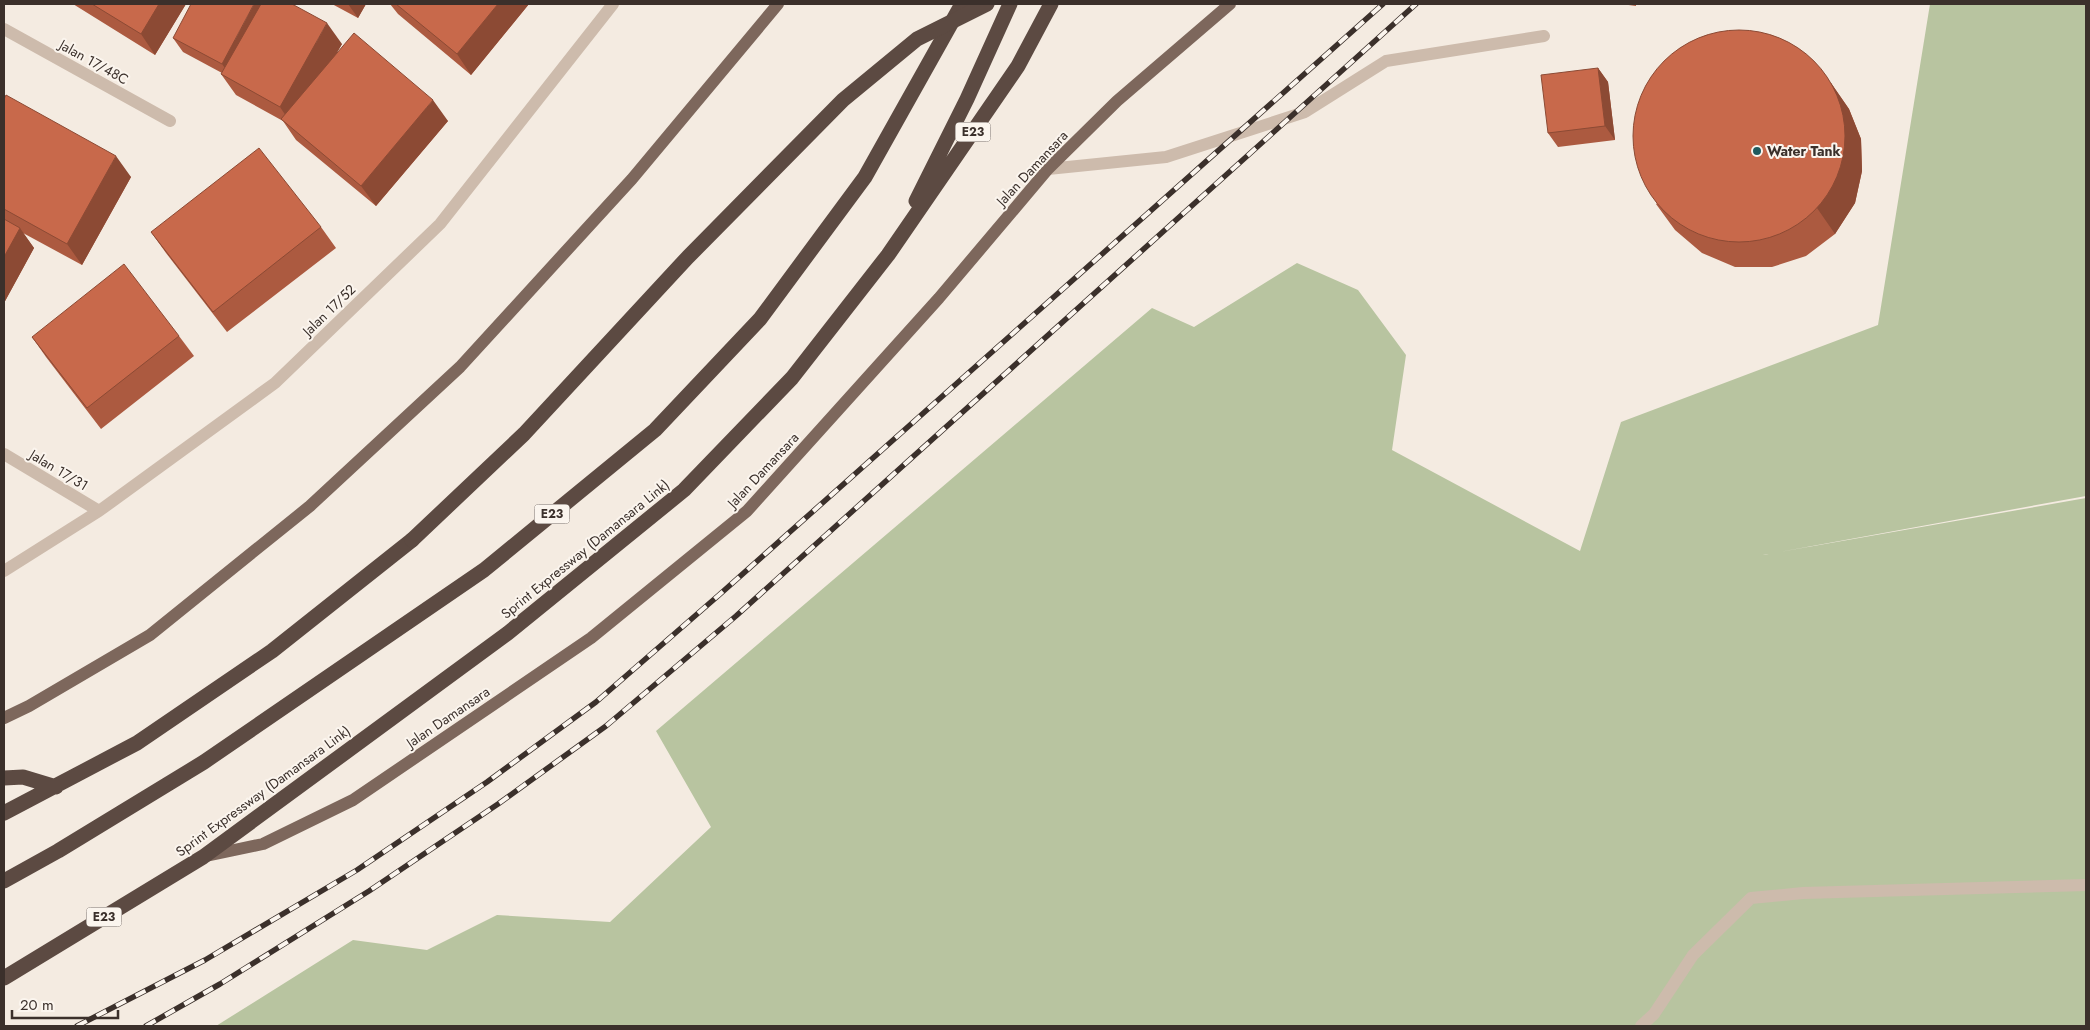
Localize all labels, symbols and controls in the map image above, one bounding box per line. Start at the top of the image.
street label: Jalan 17/48C [54,34,132,89]
road number: E23 [956,122,990,142]
street label: Jalan Damansara [990,126,1072,212]
place label: Water Tank [1767,141,1841,161]
marker: Water Tank [1751,145,1763,157]
street label: Jalan 17/52 [297,280,360,342]
street label: Jalan Damansara [721,428,803,514]
street label: Jalan 17/31 [24,444,92,495]
street label: Sprint Expressway (Damansara Link) [496,475,674,623]
road number: E23 [534,504,570,524]
street label: Jalan Damansara [401,682,494,753]
street label: Sprint Expressway (Damansara Link) [172,721,354,861]
road number: E23 [86,908,122,926]
scale bar [12,988,119,1020]
text: 20 m [20,994,54,1016]

